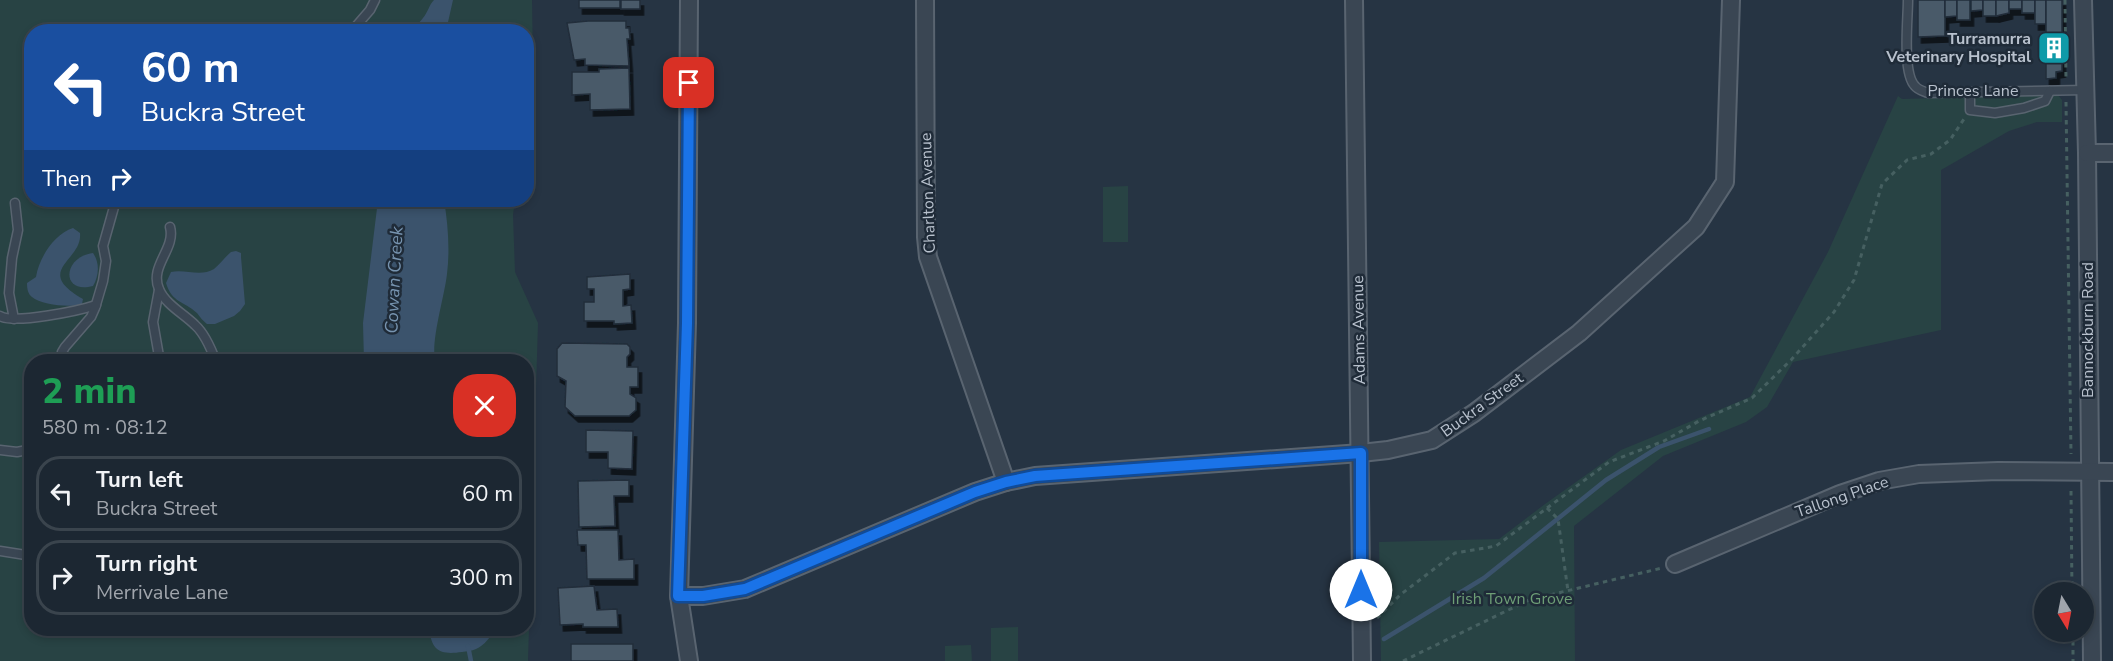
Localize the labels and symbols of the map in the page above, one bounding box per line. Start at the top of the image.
place label: Turramurra Veterinary Hospital [1885,28,2031,68]
building icon: Turramurra Veterinary Hospital [2036,30,2072,66]
pin [663,57,714,108]
street label: Princes Lane [1928,80,2018,102]
street label: Charlton Avenue [915,132,941,254]
water label: Cowan Creek [379,225,409,334]
street label: Bannockburn Road [2077,262,2099,398]
street label: Adams Avenue [1347,275,1371,385]
street label: Buckra Street [1436,367,1528,442]
street label: Tallong Place [1793,471,1891,523]
position arrow [1329,558,1393,622]
north arrow [2034,582,2094,642]
park label: Irish Town Grove [1452,588,1572,610]

